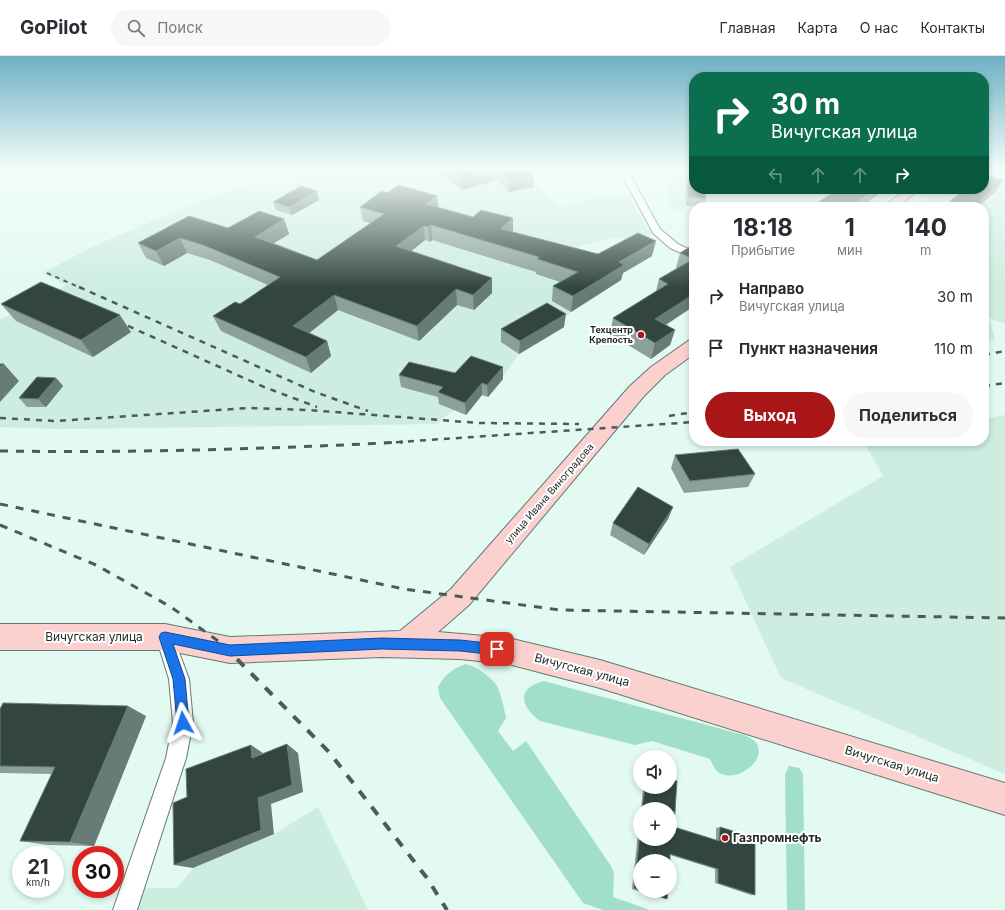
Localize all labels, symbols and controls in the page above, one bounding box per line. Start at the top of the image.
search box [111,10,391,46]
text: GoPilot [20,16,87,39]
icon: search [125,17,147,39]
text: Поиск [157,18,203,37]
text: Главная [720,19,775,36]
text: Карта [797,19,838,36]
text: О нас [860,19,898,36]
text: Контакты [920,19,985,36]
text: 30 m [771,87,840,121]
icon: right [705,88,757,140]
text: Вичугская улица [771,121,918,142]
icon: left [765,164,787,186]
icon: ahead [807,164,829,186]
icon: ahead [849,164,871,186]
icon: right [891,164,913,186]
text: 18:18 [733,213,793,242]
text: 1 [844,213,855,242]
text: 140 [904,213,947,242]
text: Прибытие [731,242,795,258]
text: мин [837,242,862,258]
text: m [920,242,931,258]
text: Направо [739,279,804,298]
icon: right [705,285,727,307]
text: 30 m [937,287,973,306]
text: Вичугская улица [739,298,845,314]
place label: Техцентр Крепость [589,324,633,345]
marker: Техцентр Крепость [636,330,646,340]
icon: arrive [705,337,727,359]
text: Пункт назначения [739,339,878,358]
text: 110 m [934,339,973,358]
button: Выход [705,392,835,438]
button: Поделиться [843,392,973,438]
street label: улица Ивана Виноградова [502,441,596,545]
street label: Вичугская улица [45,629,143,644]
pin [480,632,514,666]
icon: arrive [486,638,508,660]
street label: Вичугская улица [533,650,631,689]
position arrow [162,702,204,744]
street label: Вичугская улица [843,742,941,785]
map controls [633,750,677,898]
button: sound [633,750,677,794]
button: + [633,802,677,846]
place label: Газпромнефть [733,830,822,845]
marker: Газпромнефть [720,833,730,843]
speed limit sign: 30 [72,846,124,898]
button: − [633,854,677,898]
text: 21 [27,855,49,879]
text: km/h [26,876,50,888]

